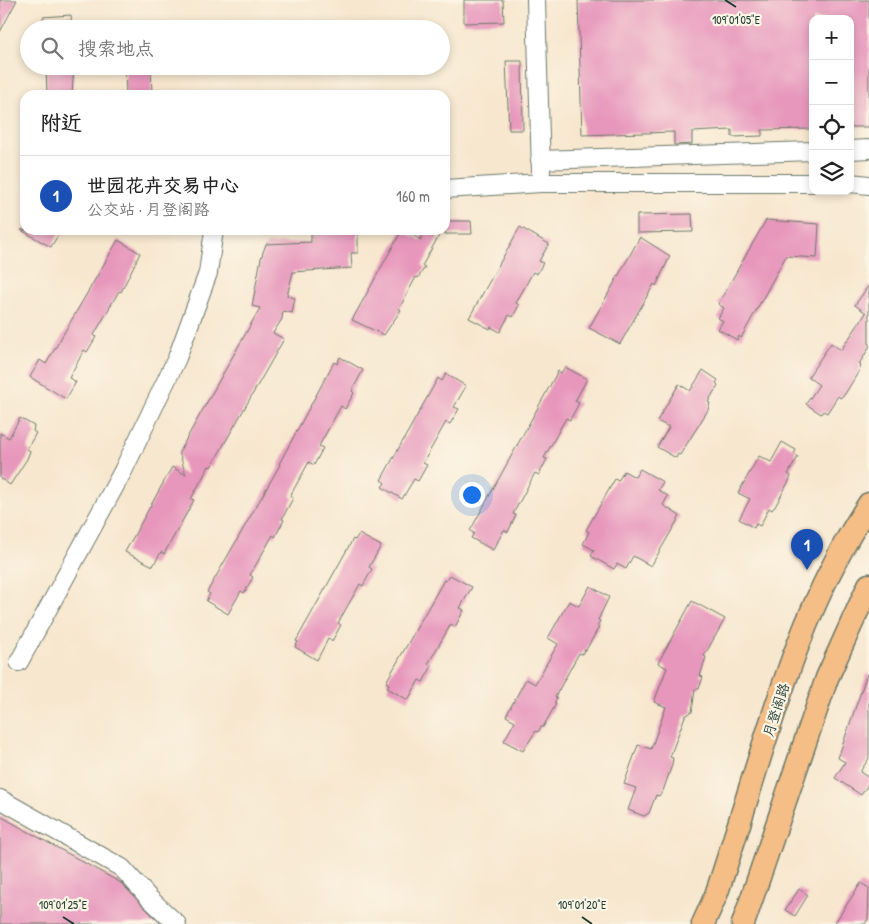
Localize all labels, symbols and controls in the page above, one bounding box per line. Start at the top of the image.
text: 109°01'05"E [712,11,761,28]
map controls [809,15,854,195]
button: + [809,15,854,60]
search box [20,20,450,75]
icon: search [38,34,66,62]
text: 搜索地点 [78,35,154,61]
button: − [809,60,854,105]
button: locate [809,105,854,150]
text: 附近 [40,108,82,137]
button: layers [809,150,854,195]
text: 世园花卉交易中心 [87,172,239,198]
text: 1 [53,185,59,207]
text: 160 m [396,185,430,207]
text: 公交站 · 月登阁路 [87,198,210,220]
your location [459,482,485,508]
pin: 1 [791,529,823,570]
street label: 月登阁路 [758,680,793,739]
text: 109°01'25"E [39,896,88,913]
text: 109°01'20"E [558,896,607,913]

